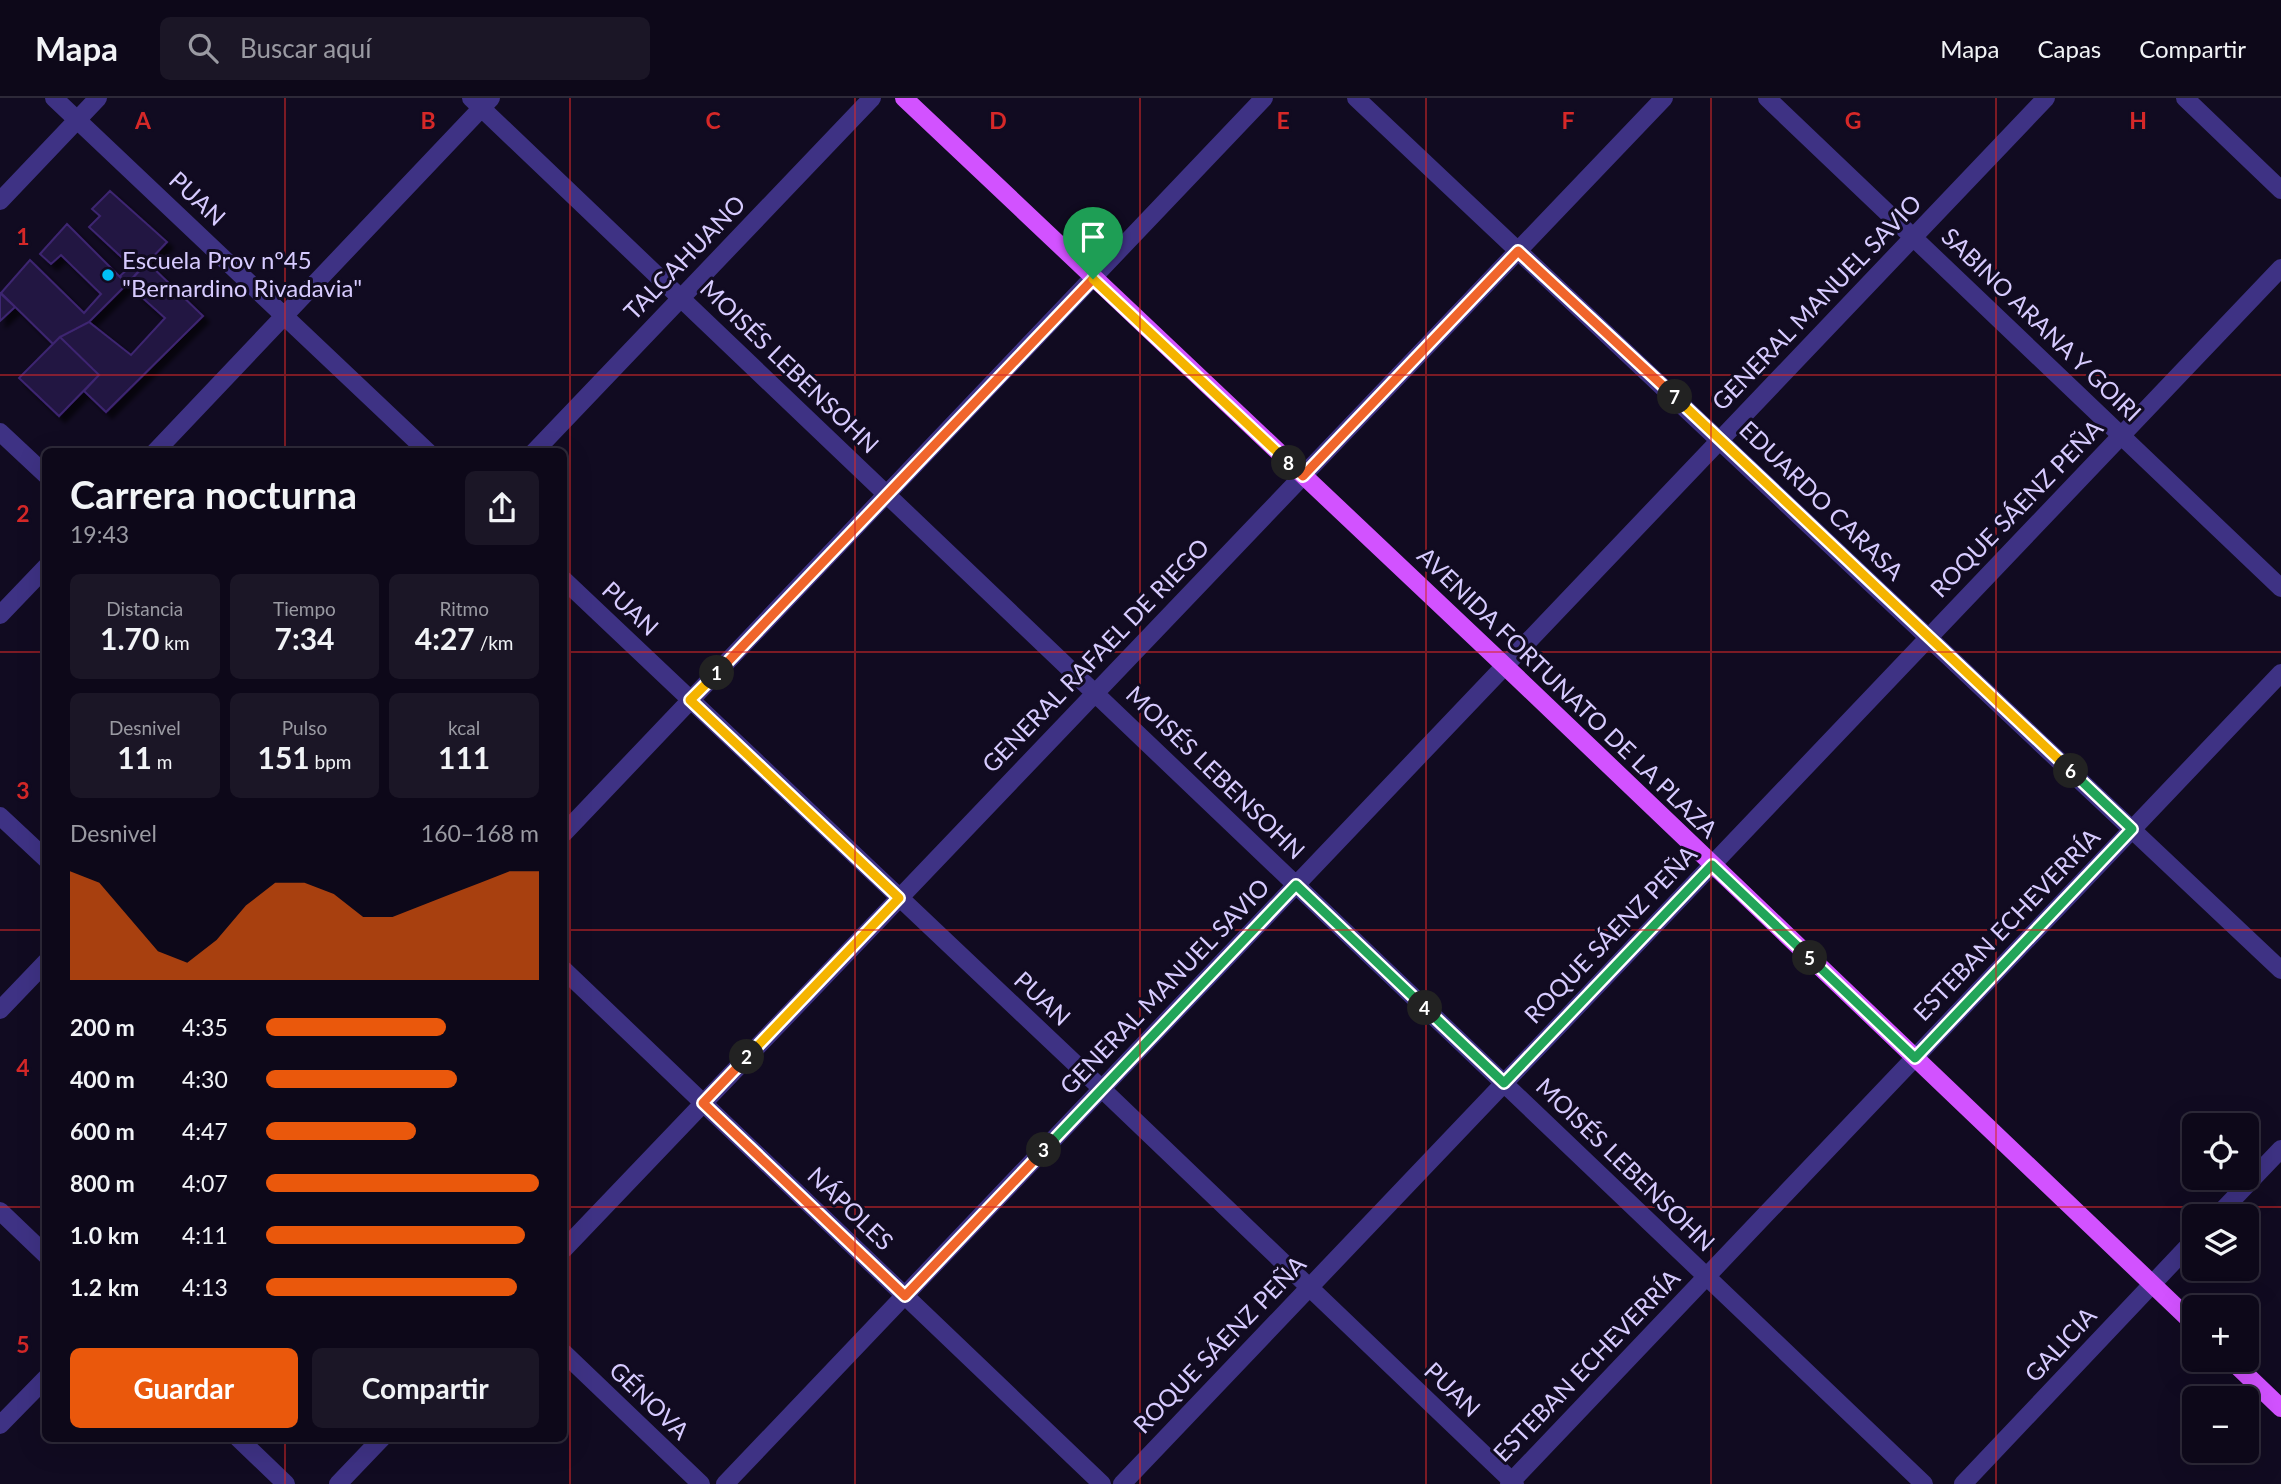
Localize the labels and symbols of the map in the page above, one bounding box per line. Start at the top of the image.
text: A [134,106,152,134]
text: B [420,106,436,134]
text: C [705,106,721,134]
text: D [989,106,1007,134]
text: E [1276,106,1290,134]
text: F [1561,106,1575,134]
text: G [1845,106,1861,134]
text: H [2129,106,2147,134]
street label: PUAN [164,165,232,231]
street label: GENERAL MANUEL SAVIO [1705,188,1927,416]
street label: TALCAHUANO [617,189,751,325]
pin [1063,207,1123,279]
street label: SABINO ARANA Y GOIRI [1936,221,2148,427]
text: 1 [16,222,30,250]
place label: Escuela Prov nº45 "Bernardino Rivadavia" [122,245,362,302]
marker: Escuela Prov nº45 "Bernardino Rivadavia" [100,267,116,283]
street label: MOISÉS LEBENSOHN [695,273,885,459]
pin: 7 [1658,380,1692,414]
street label: ROQUE SÁENZ PEÑA [1924,413,2109,603]
street label: EDUARDO CARASA [1734,414,1911,586]
pin: 8 [1272,446,1306,480]
text: 2 [16,499,30,527]
street label: GENERAL RAFAEL DE RIEGO [975,532,1214,778]
street label: AVENIDA FORTUNATO DE LA PLAZA [1412,541,1725,844]
street label: PUAN [597,575,665,641]
pin: 1 [700,656,734,690]
street label: MOISÉS LEBENSOHN [1121,679,1311,865]
pin: 6 [2054,754,2088,788]
text: 3 [16,776,30,804]
street label: ESTEBAN ECHEVERRÍA [1907,821,2106,1026]
street label: ROQUE SÁENZ PEÑA [1518,839,1703,1029]
street label: GENERAL MANUEL SAVIO [1053,872,1275,1100]
pin: 5 [1792,940,1828,976]
street label: PUAN [1009,965,1077,1031]
pin: 4 [1408,990,1442,1026]
pin: 2 [730,1040,764,1074]
text: 4 [16,1053,30,1081]
street label: MOISÉS LEBENSOHN [1531,1071,1721,1257]
pin: 3 [1026,1132,1062,1168]
street label: NÁPOLES [802,1160,900,1256]
street label: ROQUE SÁENZ PEÑA [1127,1249,1312,1439]
street label: ESTEBAN ECHEVERRÍA [1487,1262,1686,1467]
street label: GALICIA [2018,1300,2102,1387]
text: 5 [16,1330,30,1358]
street label: GÉNOVA [604,1355,696,1445]
street label: PUAN [1419,1355,1487,1422]

